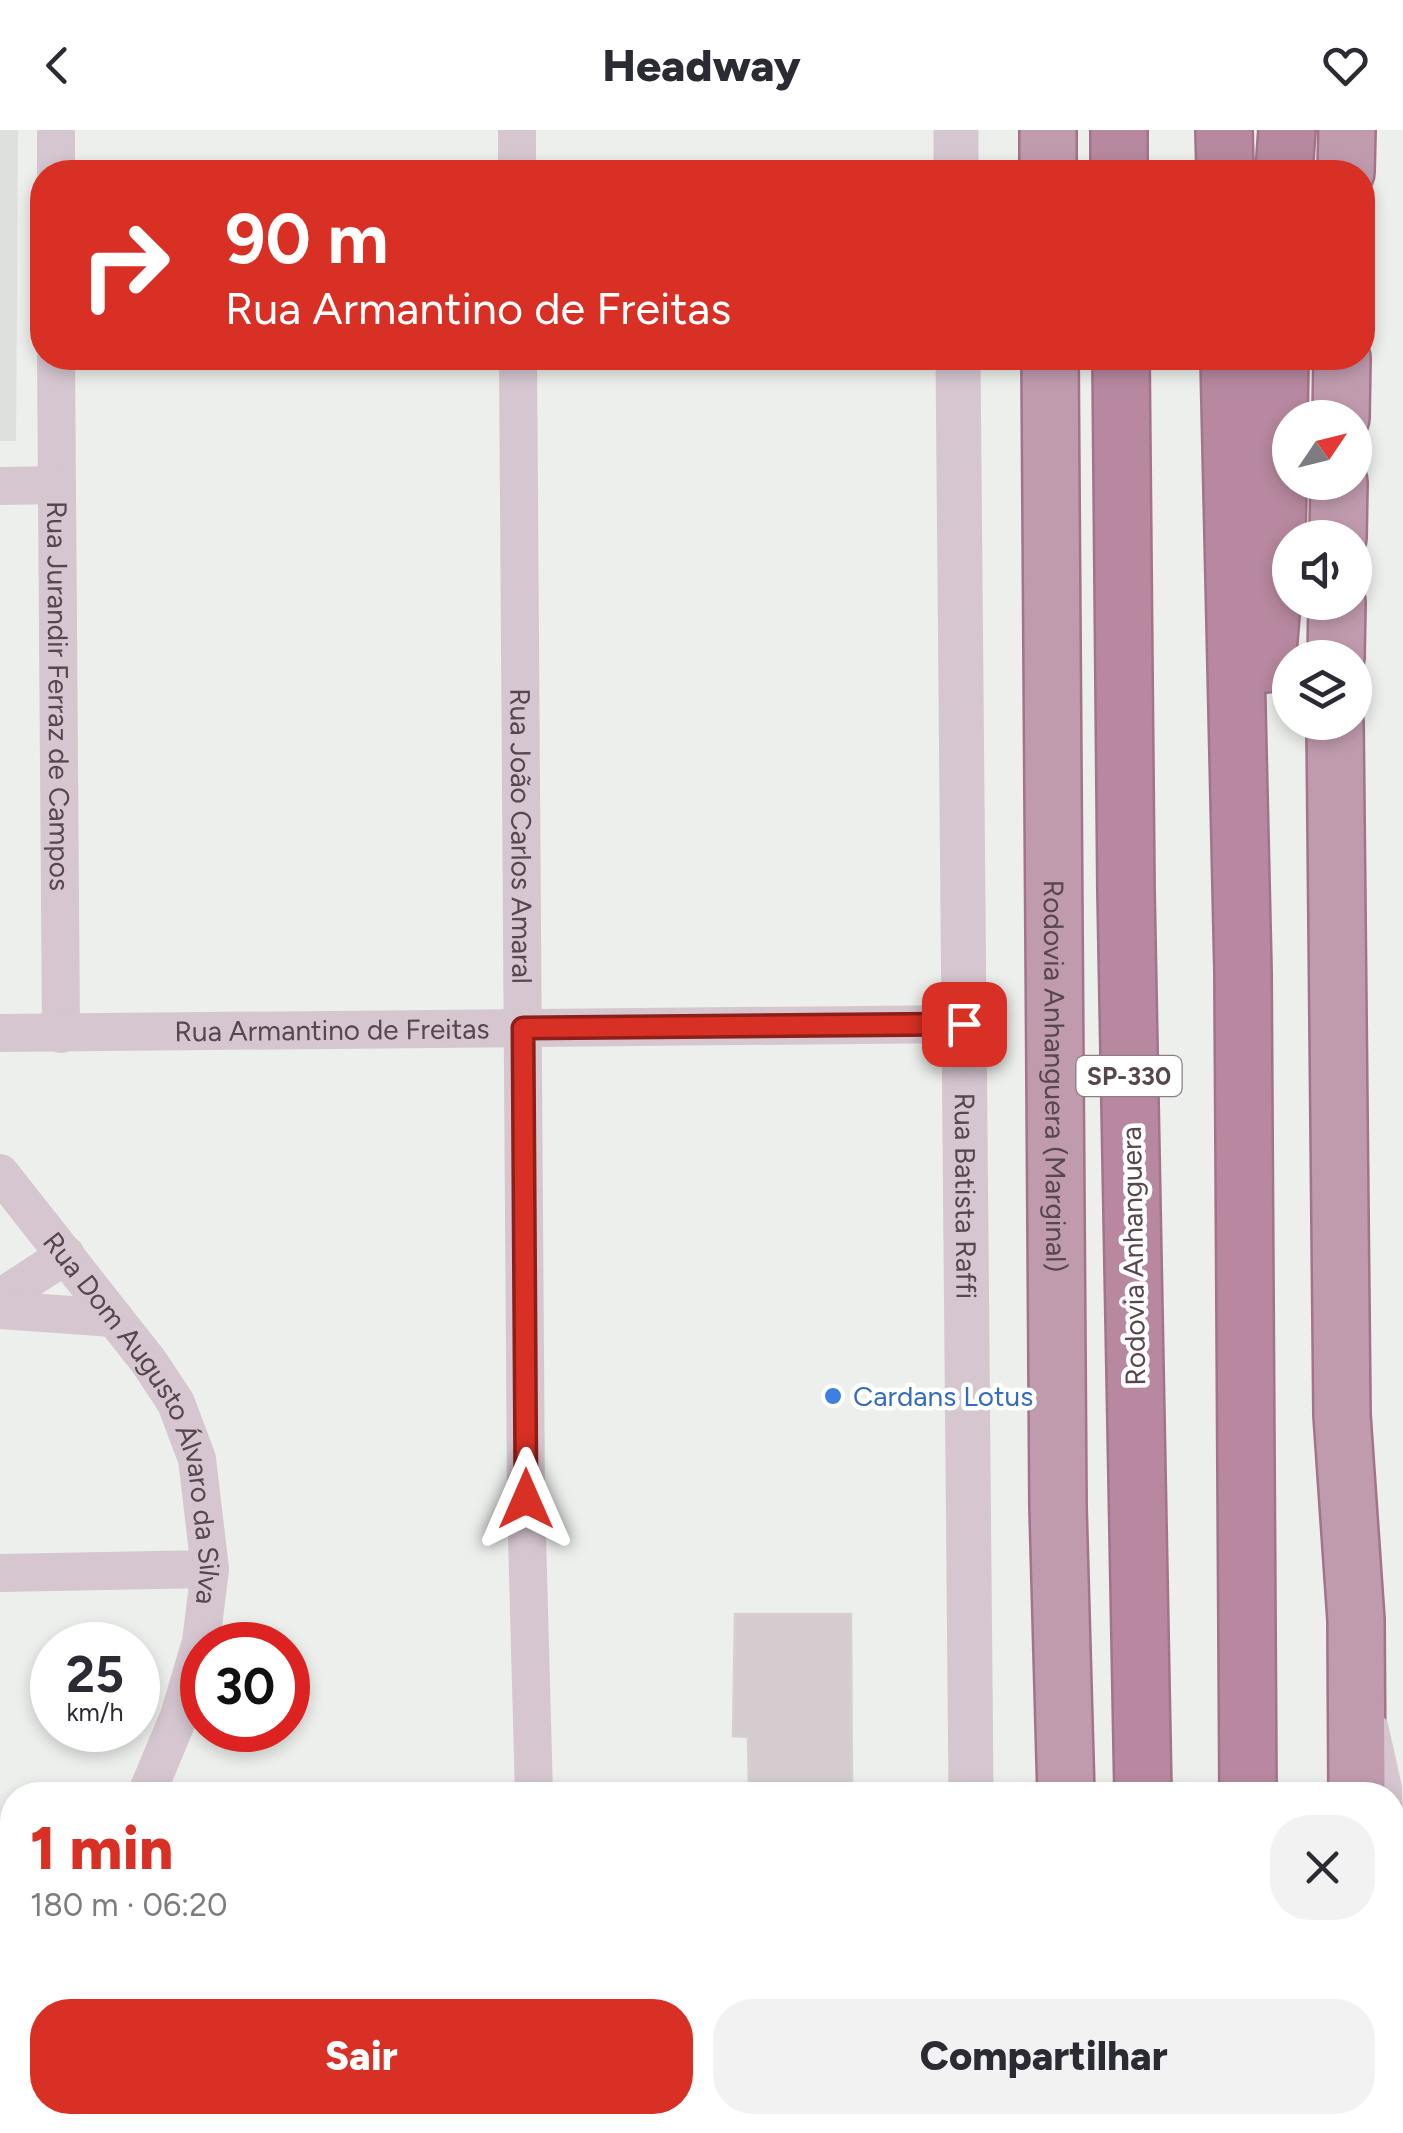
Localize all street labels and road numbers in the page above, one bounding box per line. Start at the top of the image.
street label: Rua Jurandir Ferraz de Campos [40,501,77,891]
street label: Rua João Carlos Amaral [503,688,539,984]
street label: Rodovia Anhanguera (Marginal) [1037,880,1073,1272]
street label: Rua Armantino de Freitas [174,1011,490,1048]
road number: SP-330 [1076,1056,1182,1096]
street label: Rua Batista Raffi [948,1093,984,1299]
street label: Rodovia Anhanguera [1114,1126,1152,1386]
street label: Rua Dom Augusto Álvaro da Silva [36,1225,227,1607]

